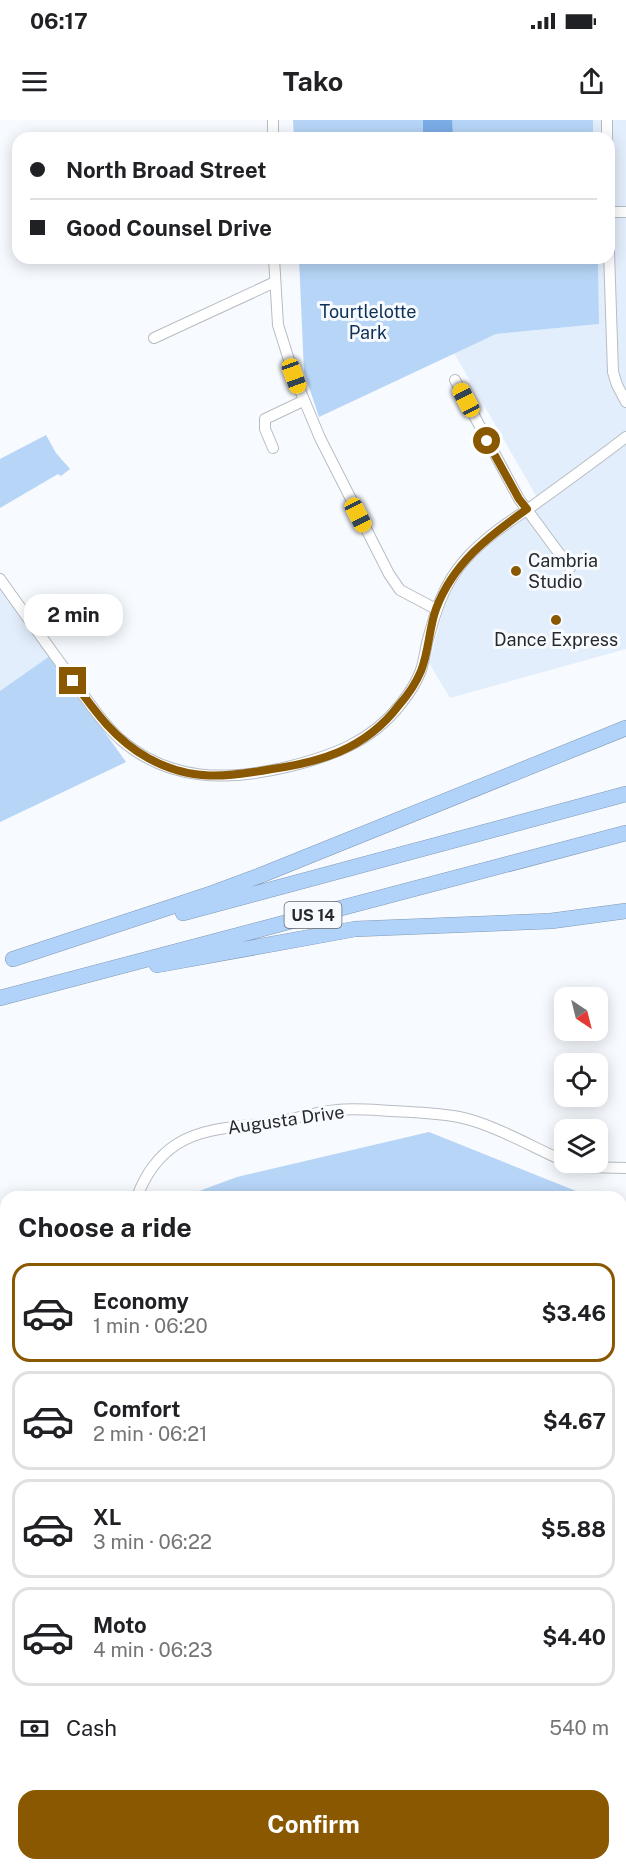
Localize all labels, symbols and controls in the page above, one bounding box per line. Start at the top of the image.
text: 06:17 [30,8,88,34]
icon: menu [18,65,51,98]
text: Tako [283,65,343,97]
icon: share [575,65,608,98]
text: North Broad Street [66,157,266,183]
text: Good Counsel Drive [66,215,272,241]
park label: Tourtlelotte Park [320,301,416,343]
car [279,356,309,396]
car [450,380,482,420]
route start [473,427,500,454]
car [342,495,374,535]
place label: Cambria Studio [528,550,598,592]
marker: Cambria Studio [509,564,523,578]
callout: 2 min [23,594,122,636]
text: 2 min [47,603,100,627]
marker: Dance Express [549,613,563,627]
place label: Dance Express [494,629,618,650]
route end [59,667,86,694]
road number: US 14 [284,902,342,928]
north arrow [554,987,608,1041]
map controls [554,987,608,1173]
button: locate [554,1053,608,1107]
street label: Augusta Drive [226,1101,346,1138]
button: layers [554,1119,608,1173]
text: Choose a ride [18,1211,192,1243]
icon: car [21,1286,75,1340]
text: Economy [93,1288,189,1314]
text: $3.46 [542,1300,606,1326]
text: 1 min · 06:20 [93,1314,208,1338]
icon: car [21,1394,75,1448]
text: Comfort [93,1396,180,1422]
text: $4.67 [543,1408,606,1434]
text: 2 min · 06:21 [93,1422,207,1446]
icon: car [21,1502,75,1556]
text: XL [93,1504,121,1530]
text: $5.88 [541,1516,606,1542]
text: 3 min · 06:22 [93,1530,212,1554]
icon: car [21,1610,75,1664]
text: Moto [93,1612,147,1638]
text: $4.40 [542,1624,606,1650]
text: 4 min · 06:23 [93,1638,213,1662]
icon: cash [18,1712,51,1745]
text: Cash [66,1715,117,1741]
text: 540 m [549,1716,609,1740]
button: Confirm [18,1790,609,1859]

